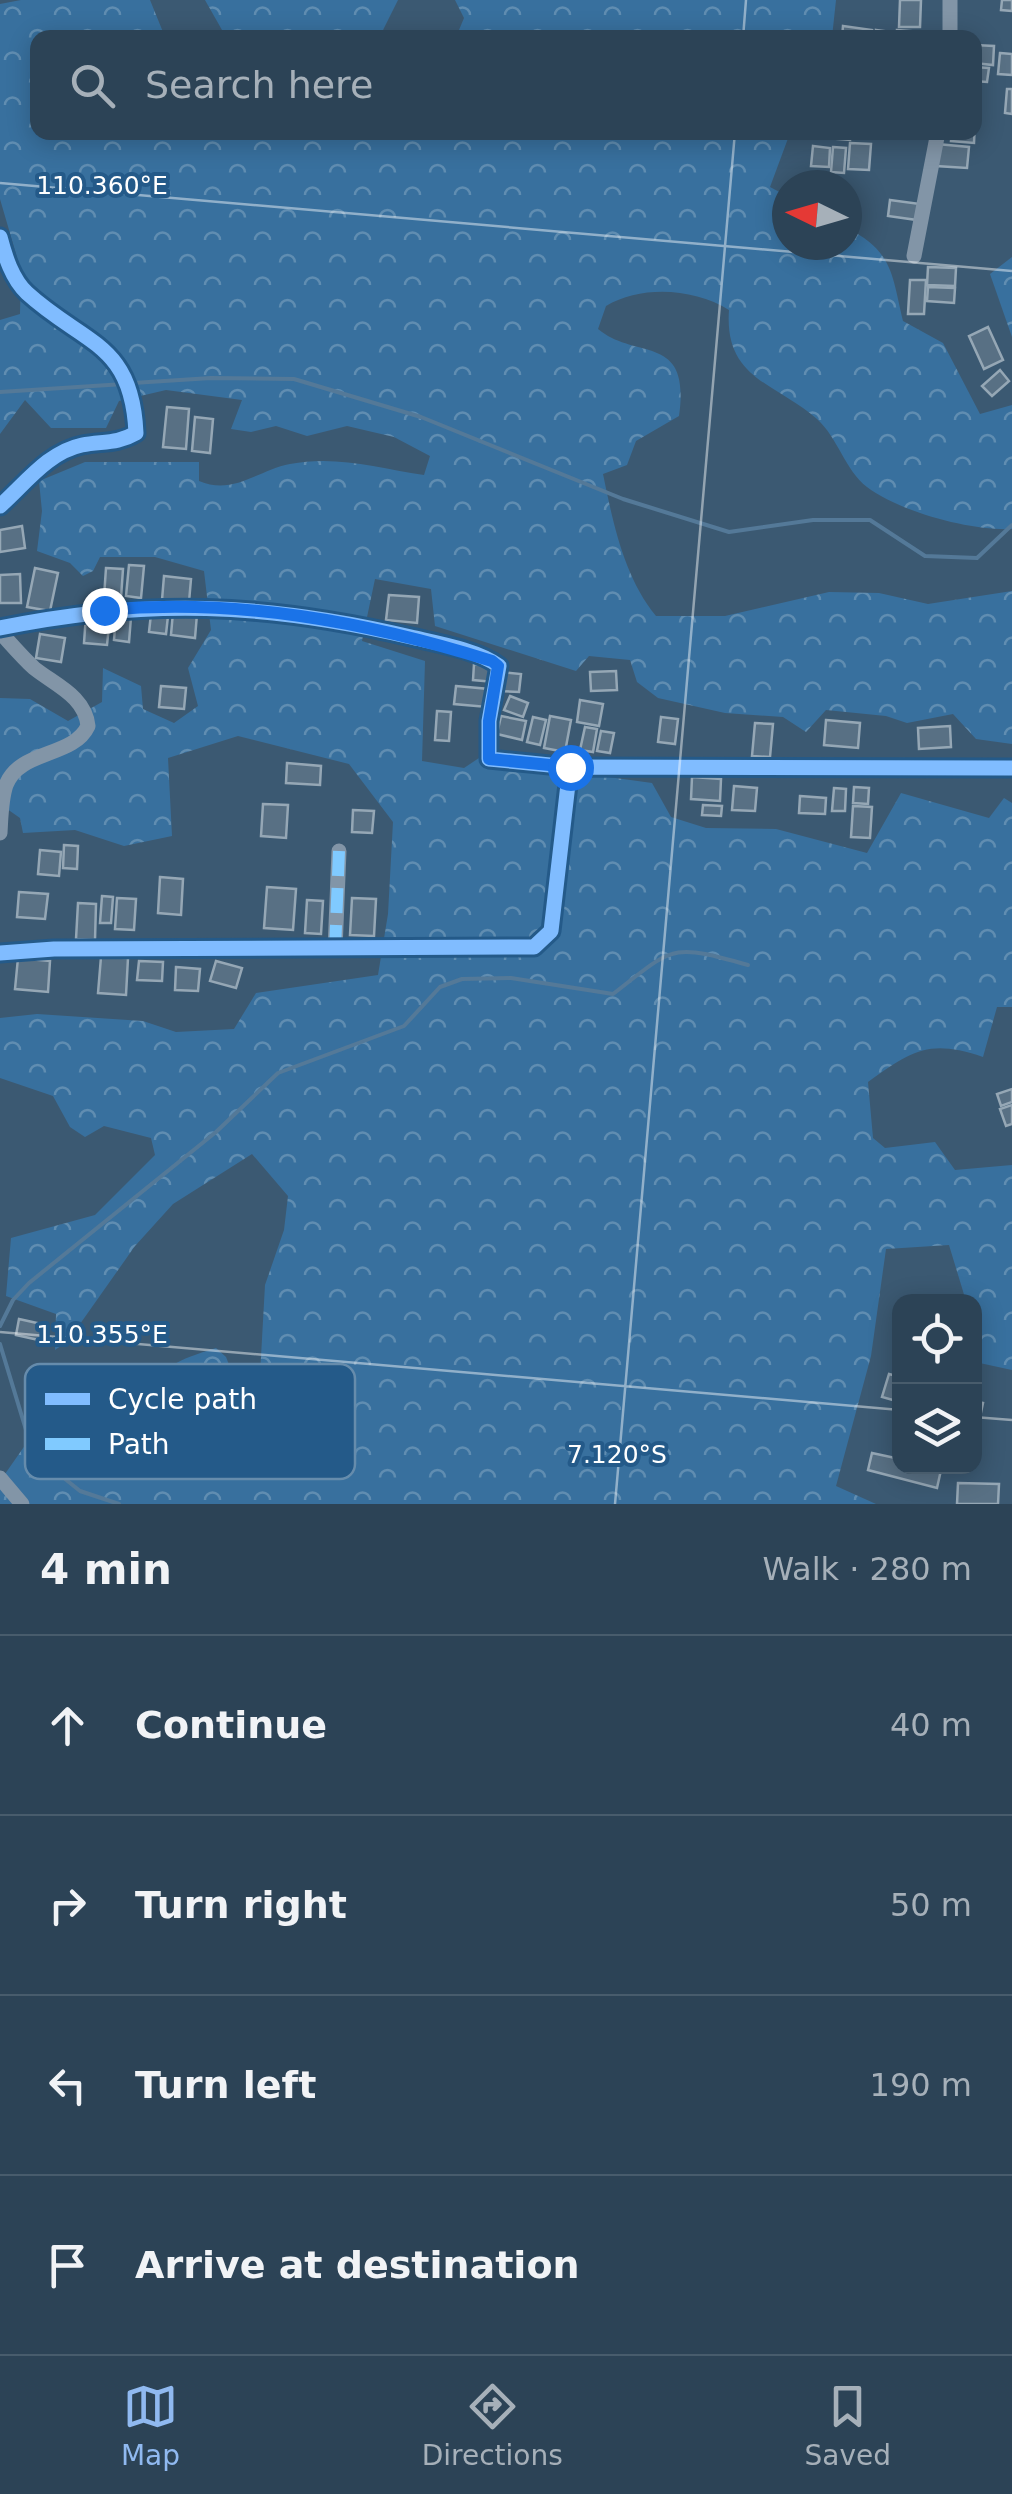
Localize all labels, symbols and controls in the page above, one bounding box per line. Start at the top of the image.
search box [30,30,982,140]
icon: search [65,58,120,113]
text: Search here [145,63,373,107]
north arrow [772,170,862,260]
text: 110.360°E [36,171,168,200]
route end [82,588,128,634]
route start [548,745,594,791]
map controls [892,1294,982,1474]
button: locate [892,1294,982,1384]
text: 110.355°E [36,1320,168,1349]
legend [25,1364,355,1479]
text: Cycle path [108,1383,257,1416]
button: layers [892,1384,982,1474]
text: Path [108,1428,170,1461]
text: 7.120°S [567,1440,667,1469]
text: 4 min [40,1545,172,1594]
text: Walk · 280 m [762,1550,972,1588]
icon: ahead [40,1698,95,1753]
text: Continue [135,1703,327,1747]
text: 40 m [890,1706,972,1744]
icon: right [40,1878,95,1933]
text: Turn right [135,1883,347,1927]
text: 50 m [890,1886,972,1924]
icon: left [40,2058,95,2113]
text: Turn left [135,2063,316,2107]
text: 190 m [870,2066,972,2104]
icon: arrive [40,2238,95,2293]
text: Arrive at destination [135,2243,580,2287]
tab: Map [121,2379,180,2472]
tab: Directions [422,2379,563,2472]
tab: Saved [805,2379,891,2472]

